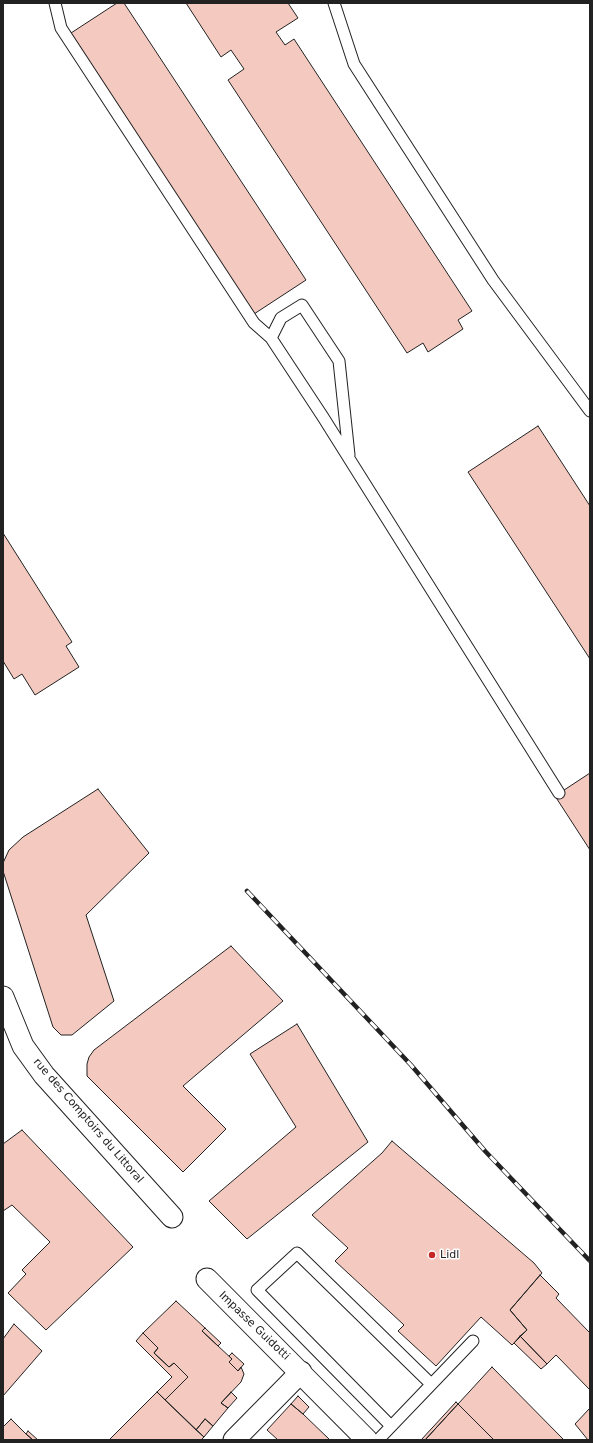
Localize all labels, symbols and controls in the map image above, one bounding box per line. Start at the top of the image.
street label: rue des Comptoirs du Littoral [30,1056,146,1186]
place label: Lidl [440,1248,459,1262]
marker: Lidl [427,1250,437,1260]
street label: Impasse Guidotti [216,1289,292,1363]

